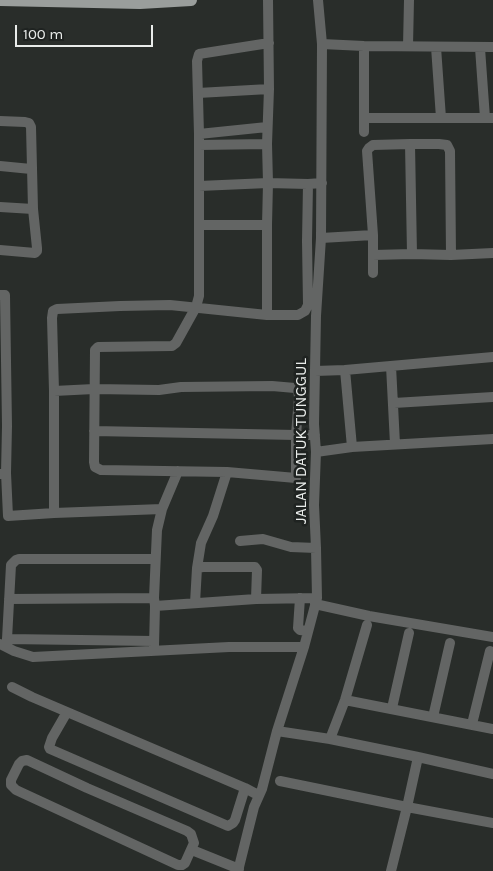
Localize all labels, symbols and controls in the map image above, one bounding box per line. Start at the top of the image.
scale bar [18,15,155,47]
text: 100 m [23,25,63,43]
street label: JALAN DATUK TUNGGUL [291,358,311,524]

